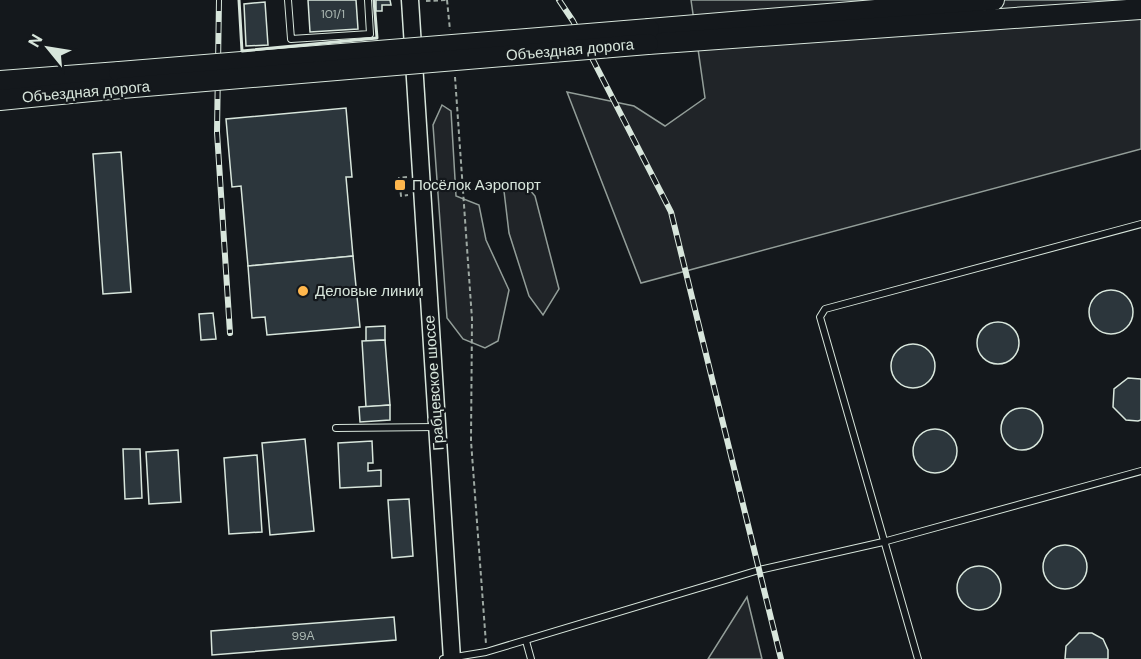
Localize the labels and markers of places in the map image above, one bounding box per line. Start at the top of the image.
place label: Посёлок Аэропорт [412,175,541,195]
marker: Посёлок Аэропорт [393,178,407,192]
place label: Деловые линии [315,281,424,301]
marker: Деловые линии [296,284,310,298]

